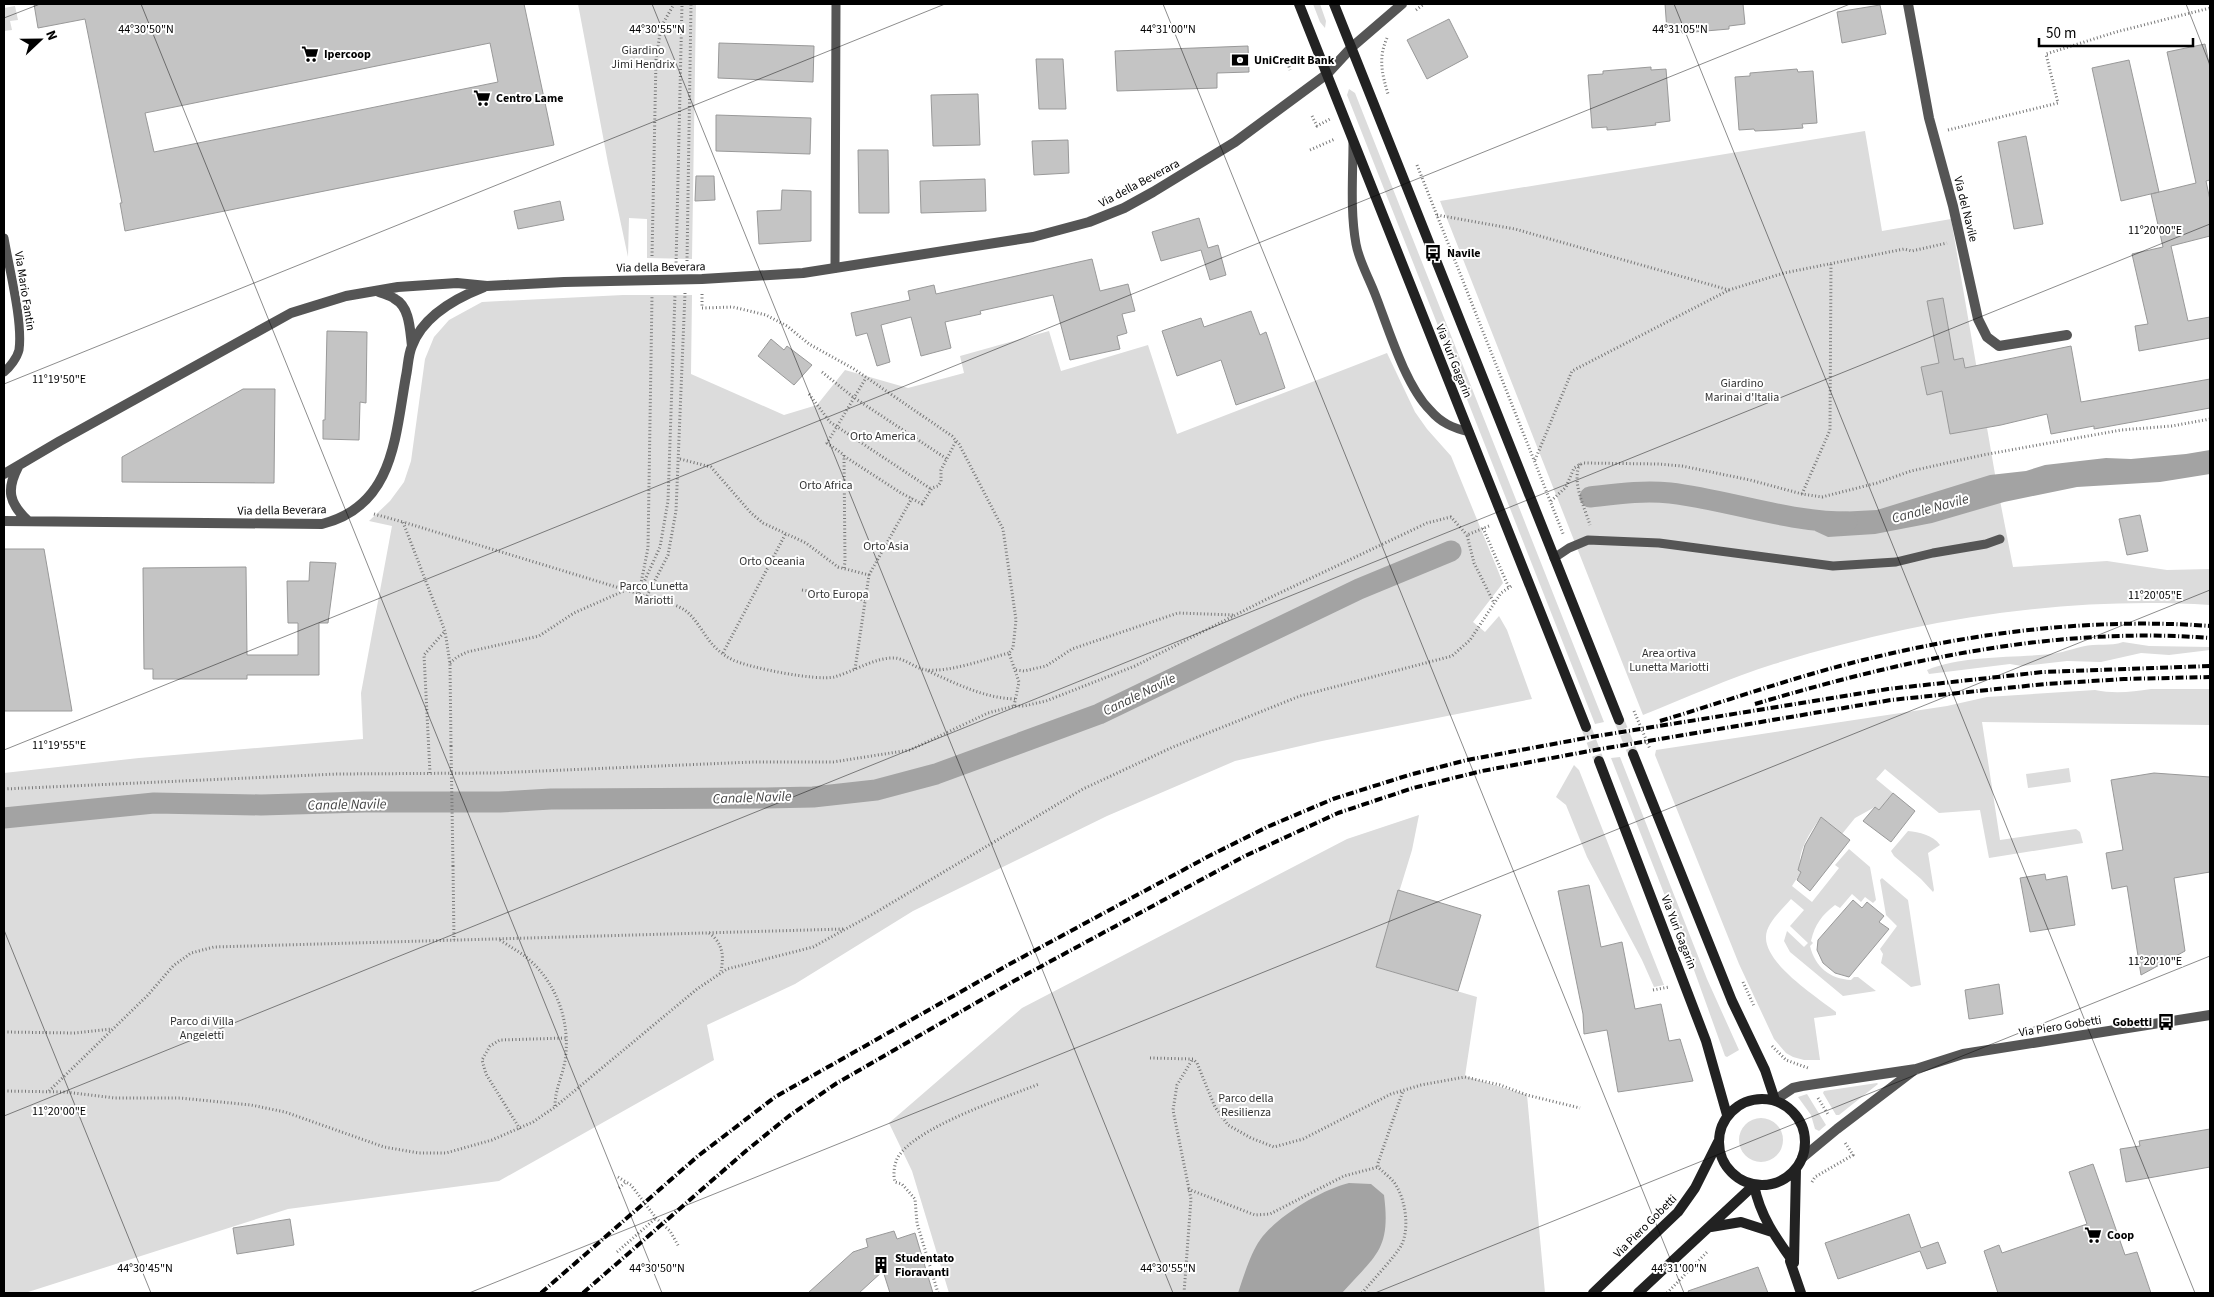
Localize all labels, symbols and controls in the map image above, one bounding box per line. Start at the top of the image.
north arrow [15,15,65,65]
scale bar [2039,15,2193,47]
text: 44°30'50"N [118,21,174,38]
text: 44°30'55"N [629,21,685,38]
text: 44°31'00"N [1140,21,1196,38]
text: 44°31'05"N [1652,21,1708,38]
text: 50 m [2046,23,2076,44]
text: N [40,27,62,44]
park label: Giardino Jimi Hendrix [611,42,675,73]
supermarket icon: Ipercoop [300,44,320,64]
place label: Ipercoop [324,46,371,63]
bank icon: UniCredit Bank [1230,50,1250,70]
place label: UniCredit Bank [1254,52,1335,69]
supermarket icon: Centro Lame [472,88,492,108]
place label: Centro Lame [496,90,563,107]
street label: Via della Beverara [1096,155,1183,212]
street label: Via del Navile [1949,175,1982,244]
text: 11°20'00"E [2128,222,2182,239]
bus stop icon: Navile [1423,243,1443,263]
place label: Navile [1447,245,1481,262]
street label: Via Mario Fantin [10,250,39,332]
street label: Via della Beverara [616,258,706,277]
street label: Via Yuri Gagarin [1431,322,1476,401]
text: 11°19'50"E [32,371,86,388]
park label: Giardino Marinai d'Italia [1705,375,1779,406]
park label: Orto America [850,428,916,445]
park label: Orto Africa [799,477,853,494]
water label: Canale Navile [1890,489,1971,529]
street label: Via della Beverara [237,501,327,520]
park label: Orto Asia [863,538,909,555]
park label: Orto Oceania [739,553,805,570]
park label: Parco Lunetta Mariotti [620,578,688,609]
park label: Orto Europa [808,586,868,603]
text: 11°20'05"E [2128,587,2182,604]
park label: Area ortiva Lunetta Mariotti [1629,645,1709,676]
water label: Canale Navile [1100,668,1180,721]
text: 11°19'55"E [32,737,86,754]
water label: Canale Navile [712,787,792,809]
water label: Canale Navile [307,794,387,816]
street label: Via Yuri Gagarin [1657,893,1700,972]
text: 11°20'10"E [2128,953,2182,970]
street label: Via Piero Gobetti [2018,1012,2103,1041]
bus stop icon: Gobetti [2156,1012,2176,1032]
park label: Parco di Villa Angeletti [170,1013,234,1044]
place label: Gobetti [2112,1014,2152,1031]
park label: Parco della Resilienza [1218,1090,1274,1121]
text: 11°20'00"E [32,1103,86,1120]
street label: Via Piero Gobetti [1610,1191,1681,1262]
supermarket icon: Coop [2083,1225,2103,1245]
place label: Coop [2107,1227,2134,1244]
place label: Studentato Fioravanti [895,1250,955,1281]
building icon: Studentato Fioravanti [871,1255,891,1275]
text: 44°30'45"N [117,1260,173,1277]
text: 44°30'50"N [629,1260,685,1277]
text: 44°30'55"N [1140,1260,1196,1277]
text: 44°31'00"N [1651,1260,1707,1277]

